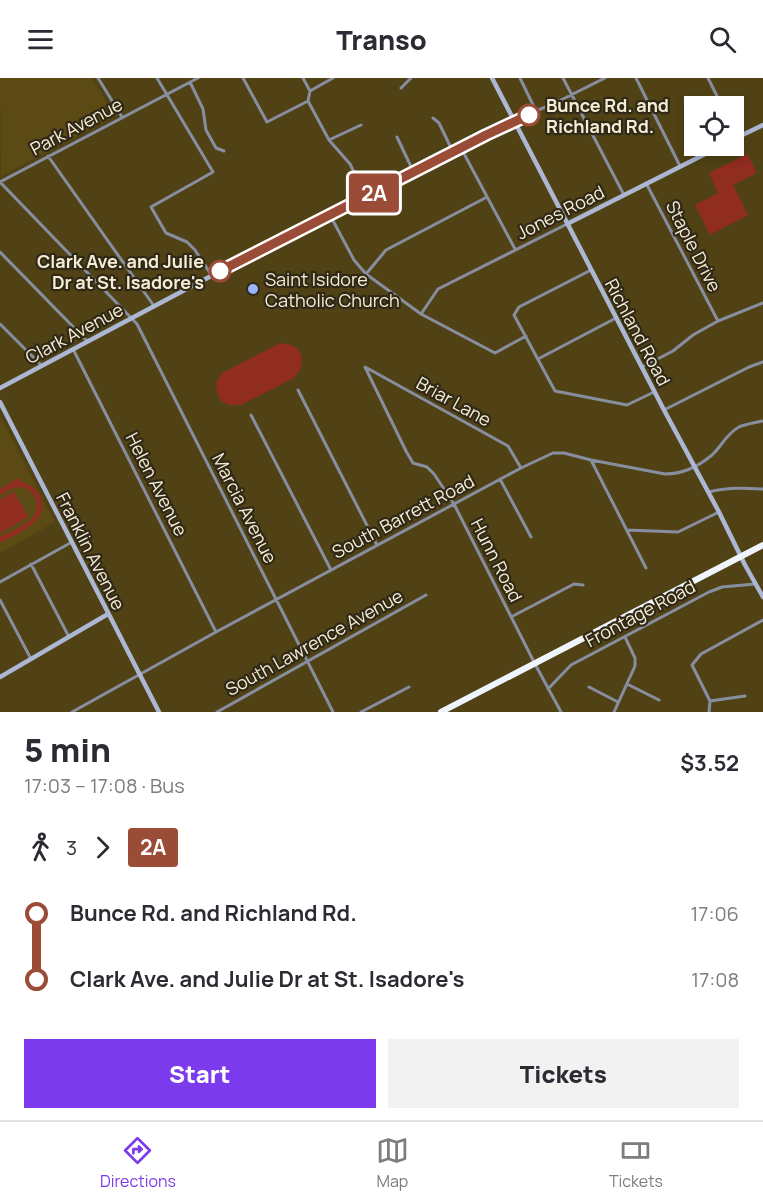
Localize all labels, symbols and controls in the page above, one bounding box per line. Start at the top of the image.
text: Transo [336,21,427,58]
icon: menu [24,23,57,56]
icon: search [706,23,739,56]
street label: Park Avenue [26,92,126,160]
place label: Bunce Rd. and Richland Rd. [546,93,669,138]
map controls [684,96,744,156]
button: locate [684,96,744,156]
marker: Bunce Rd. and Richland Rd. [518,104,540,126]
line badge: 2A [347,174,401,212]
text: 2A [361,179,387,207]
street label: Jones Road [512,180,608,244]
street label: Staple Drive [661,196,727,296]
place label: Clark Ave. and Julie Dr at St. Isadore's [37,249,204,294]
marker: Clark Ave. and Julie Dr at St. Isadore's [209,260,231,282]
place label: Saint Isidore Catholic Church [265,267,400,312]
street label: Richland Road [600,274,676,390]
marker: Saint Isidore Catholic Church [246,282,260,296]
street label: Clark Avenue [21,297,127,369]
street label: Briar Lane [412,371,496,431]
street label: Helen Avenue [121,428,193,540]
street label: Marcia Avenue [207,449,283,567]
street label: South Barrett Road [328,468,478,564]
street label: Franklin Avenue [51,488,131,614]
street label: Hunn Road [466,514,528,606]
street label: Frontage Road [581,574,699,652]
street label: South Lawrence Avenue [221,583,407,701]
text: 5 min [24,727,111,772]
text: $3.52 [680,748,739,778]
text: 17:03 – 17:08 · Bus [24,772,185,799]
icon: walk [24,831,57,864]
icon: forward [86,831,119,864]
text: 2A [140,833,166,861]
text: 3 [66,834,77,861]
text: Bunce Rd. and Richland Rd. [70,898,357,928]
text: 17:06 [691,900,739,927]
text: Clark Ave. and Julie Dr at St. Isadore's [70,964,464,994]
text: 17:08 [691,966,739,993]
button: Start [24,1039,376,1108]
button: Tickets [388,1039,739,1108]
tab: Directions [100,1134,176,1192]
tab: Map [376,1134,409,1192]
tab: Tickets [609,1134,663,1192]

